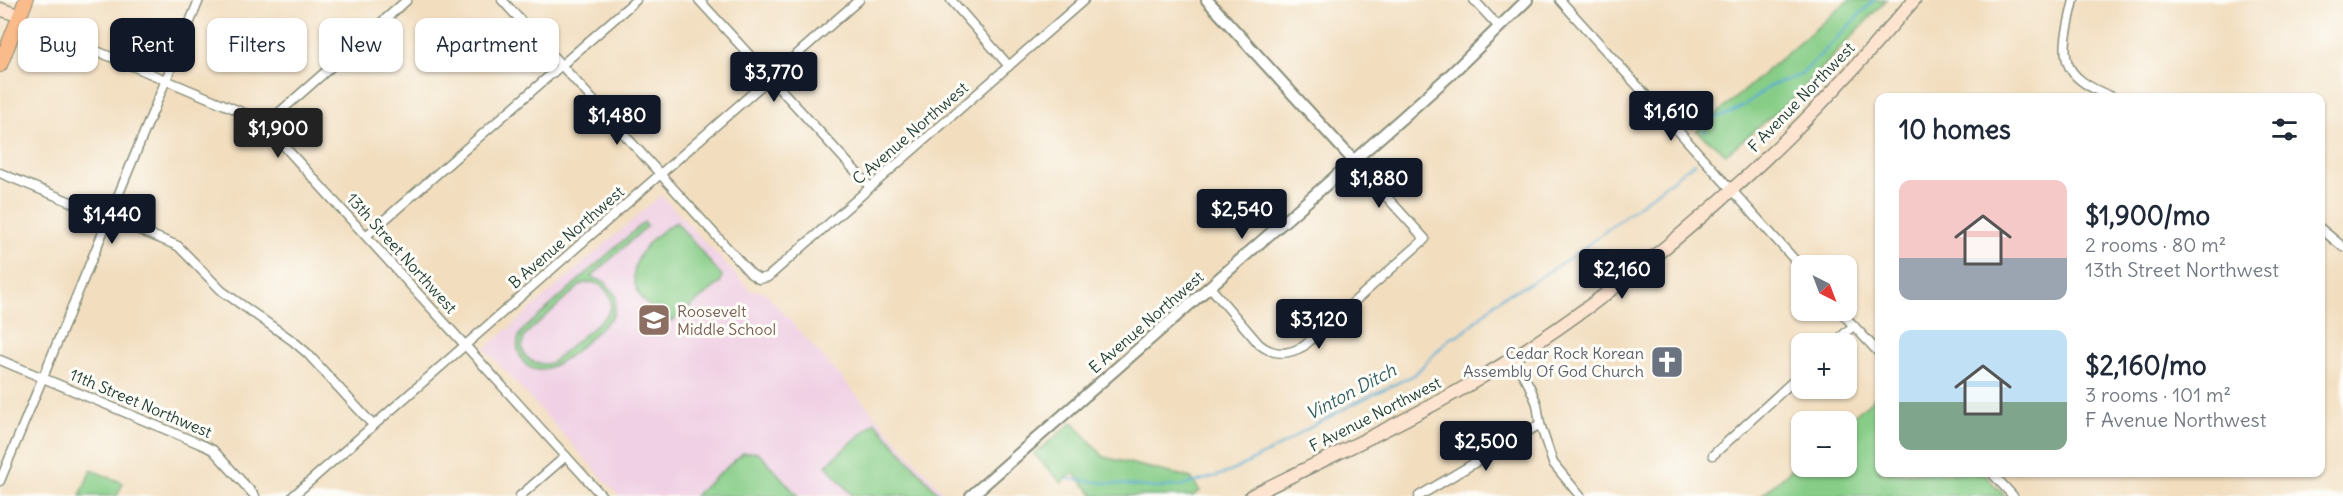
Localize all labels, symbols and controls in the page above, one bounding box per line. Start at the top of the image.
chip: Buy [18,18,98,72]
chip: Rent [110,18,195,72]
chip: Filters [207,18,307,72]
chip: New [319,18,403,72]
chip: Apartment [415,18,559,72]
street label: F Avenue Northwest [1743,37,1859,156]
pin: $3,770 [725,52,823,103]
text: $3,770 [744,59,804,84]
street label: C Avenue Northwest [848,77,972,189]
pin: $1,610 [1622,91,1720,142]
pin: $1,480 [568,95,666,146]
text: $1,610 [1643,98,1699,123]
text: $1,480 [588,102,646,127]
pin: $1,900 [229,108,327,159]
text: 10 homes [1899,113,2011,146]
icon: filters [2268,113,2301,146]
text: $1,900 [248,115,308,140]
pin: $1,880 [1330,158,1428,209]
text: $1,880 [1349,165,1409,190]
street label: B Avenue Northwest [504,181,628,293]
street label: 13th Street Northwest [343,189,462,318]
pin: $2,540 [1193,189,1291,240]
pin: $1,440 [63,194,161,245]
text: $2,540 [1211,196,1273,221]
text: $1,900/mo [2085,199,2210,232]
text: $1,440 [83,201,141,226]
icon: home [1947,204,2019,276]
text: 2 rooms · 80 m² [2085,232,2226,257]
pin: $2,160 [1573,249,1671,300]
north arrow [1791,255,1857,321]
map controls [1791,255,1857,477]
text: $2,160 [1593,256,1651,281]
text: 13th Street Northwest [2085,257,2279,282]
street label: E Avenue Northwest [1085,266,1208,377]
pin: $3,120 [1270,299,1368,350]
place label: Roosevelt Middle School [677,301,776,339]
school or university icon: Roosevelt Middle School [636,302,672,338]
text: $3,120 [1290,306,1348,331]
button: + [1791,333,1857,399]
place label: Cedar Rock Korean Assembly Of God Church [1463,343,1644,381]
church icon: Cedar Rock Korean Assembly Of God Church [1649,344,1685,380]
text: $2,160/mo [2085,349,2207,382]
icon: home [1947,354,2019,426]
water label: Vinton Ditch [1302,358,1400,425]
street label: 11th Street Northwest [67,364,216,442]
street label: F Avenue Northwest [1306,372,1445,456]
text: 3 rooms · 101 m² [2085,382,2231,407]
text: F Avenue Northwest [2085,407,2266,432]
button: − [1791,411,1857,477]
pin: $2,500 [1437,421,1535,472]
text: $2,500 [1454,428,1518,453]

